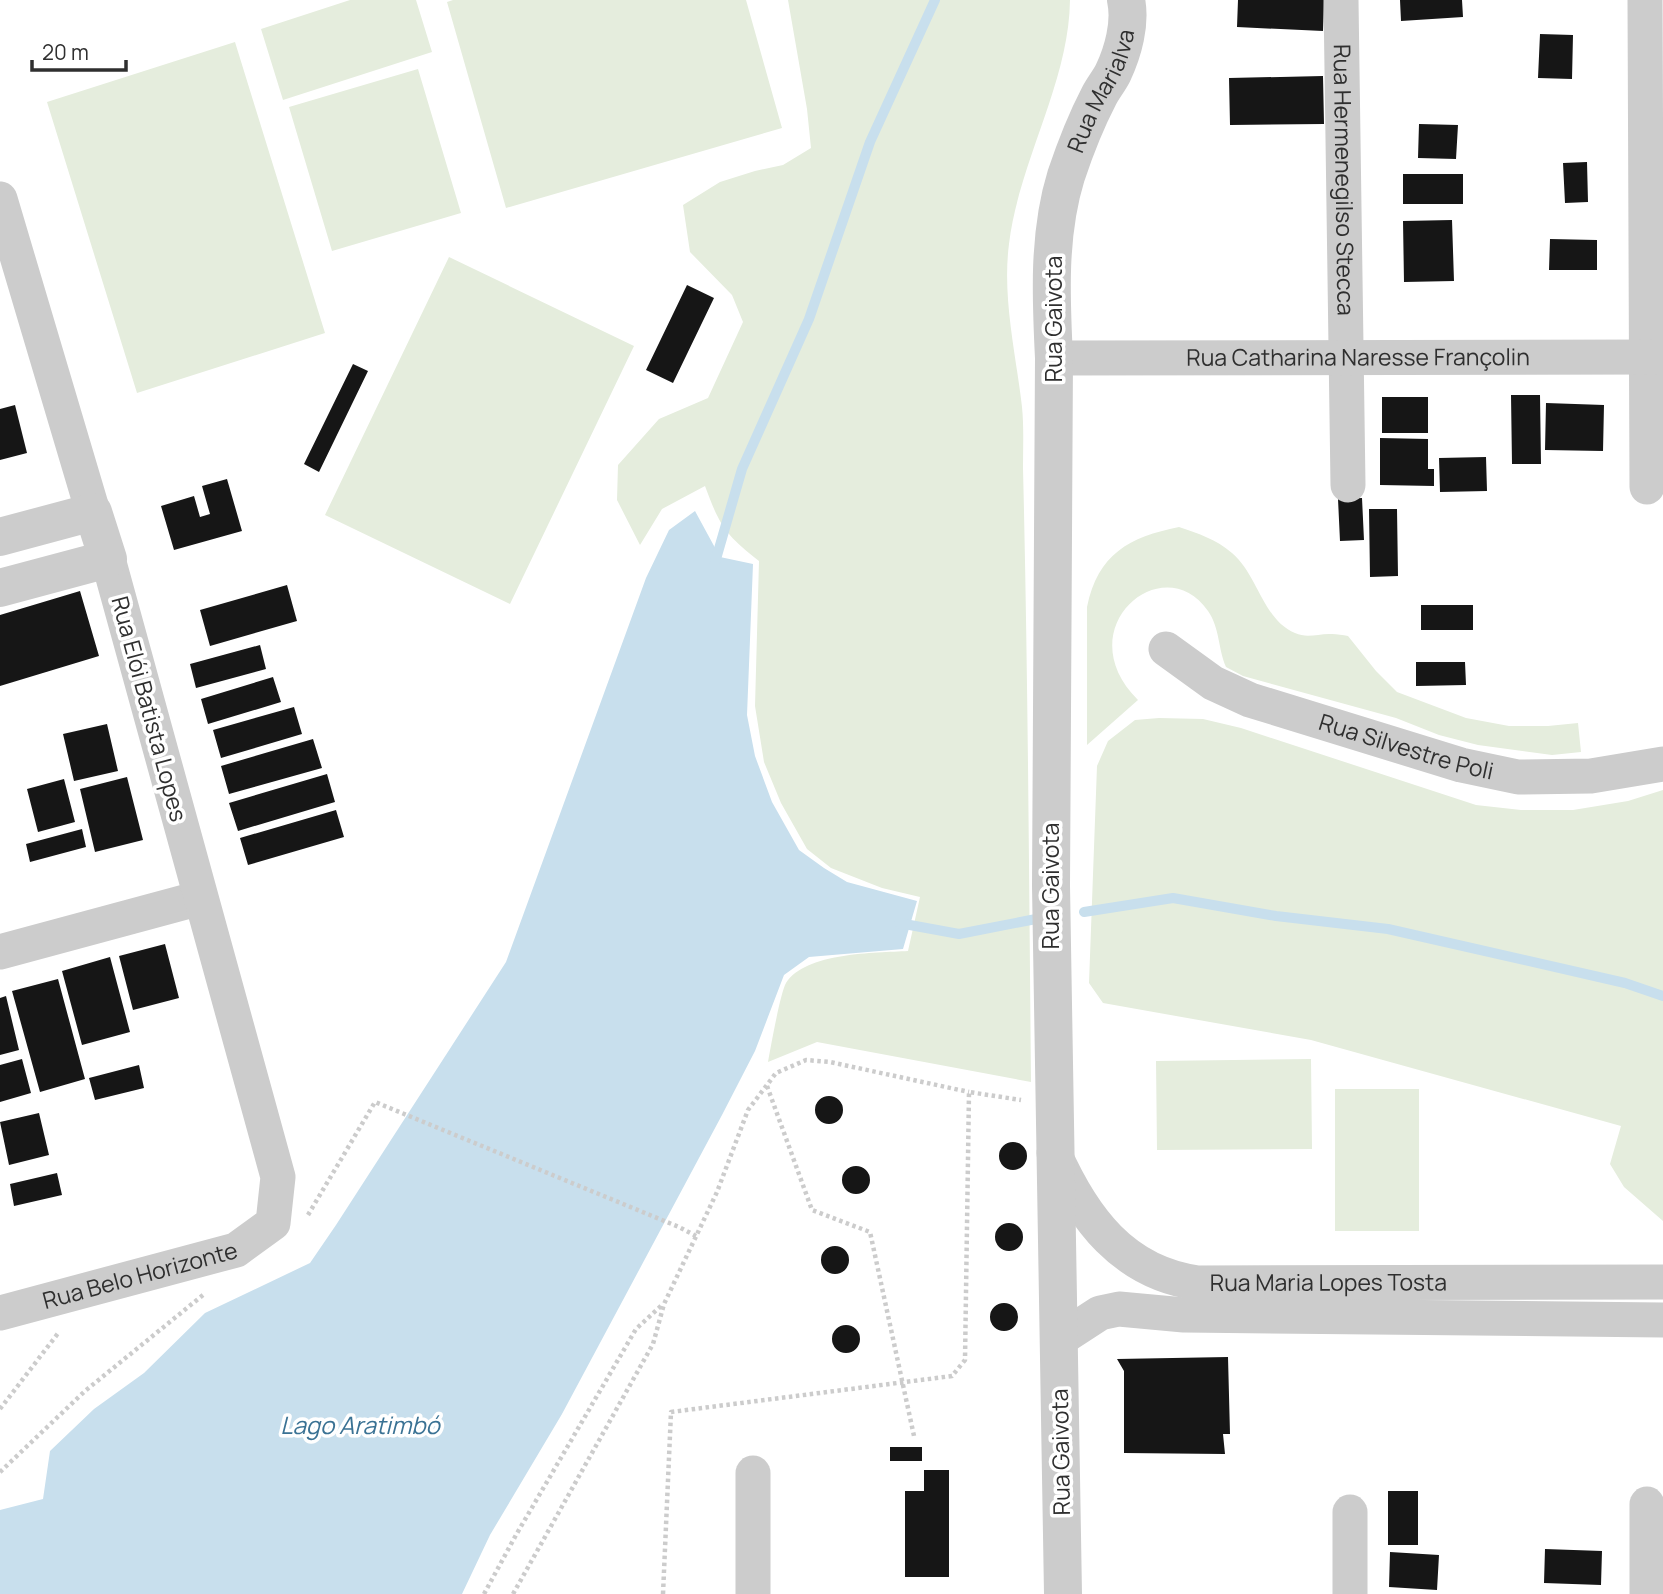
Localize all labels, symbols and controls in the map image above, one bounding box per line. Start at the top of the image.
street label: Rua Marialva [1059,26,1141,157]
scale bar [32,28,126,72]
text: 20 m [42,38,89,66]
street label: Rua Hermenegilso Stecca [1327,44,1363,316]
street label: Rua Gaivota [1037,256,1069,382]
street label: Rua Catharina Naresse Françolin [1186,340,1530,373]
street label: Rua Elói Batista Lopes [104,592,195,825]
street label: Rua Silvestre Poli [1315,705,1497,786]
street label: Rua Gaivota [1034,823,1066,949]
street label: Rua Belo Horizonte [39,1233,241,1316]
street label: Rua Maria Lopes Tosta [1210,1265,1447,1298]
street label: Rua Gaivota [1043,1388,1077,1516]
water label: Lago Aratimbó [280,1408,442,1441]

